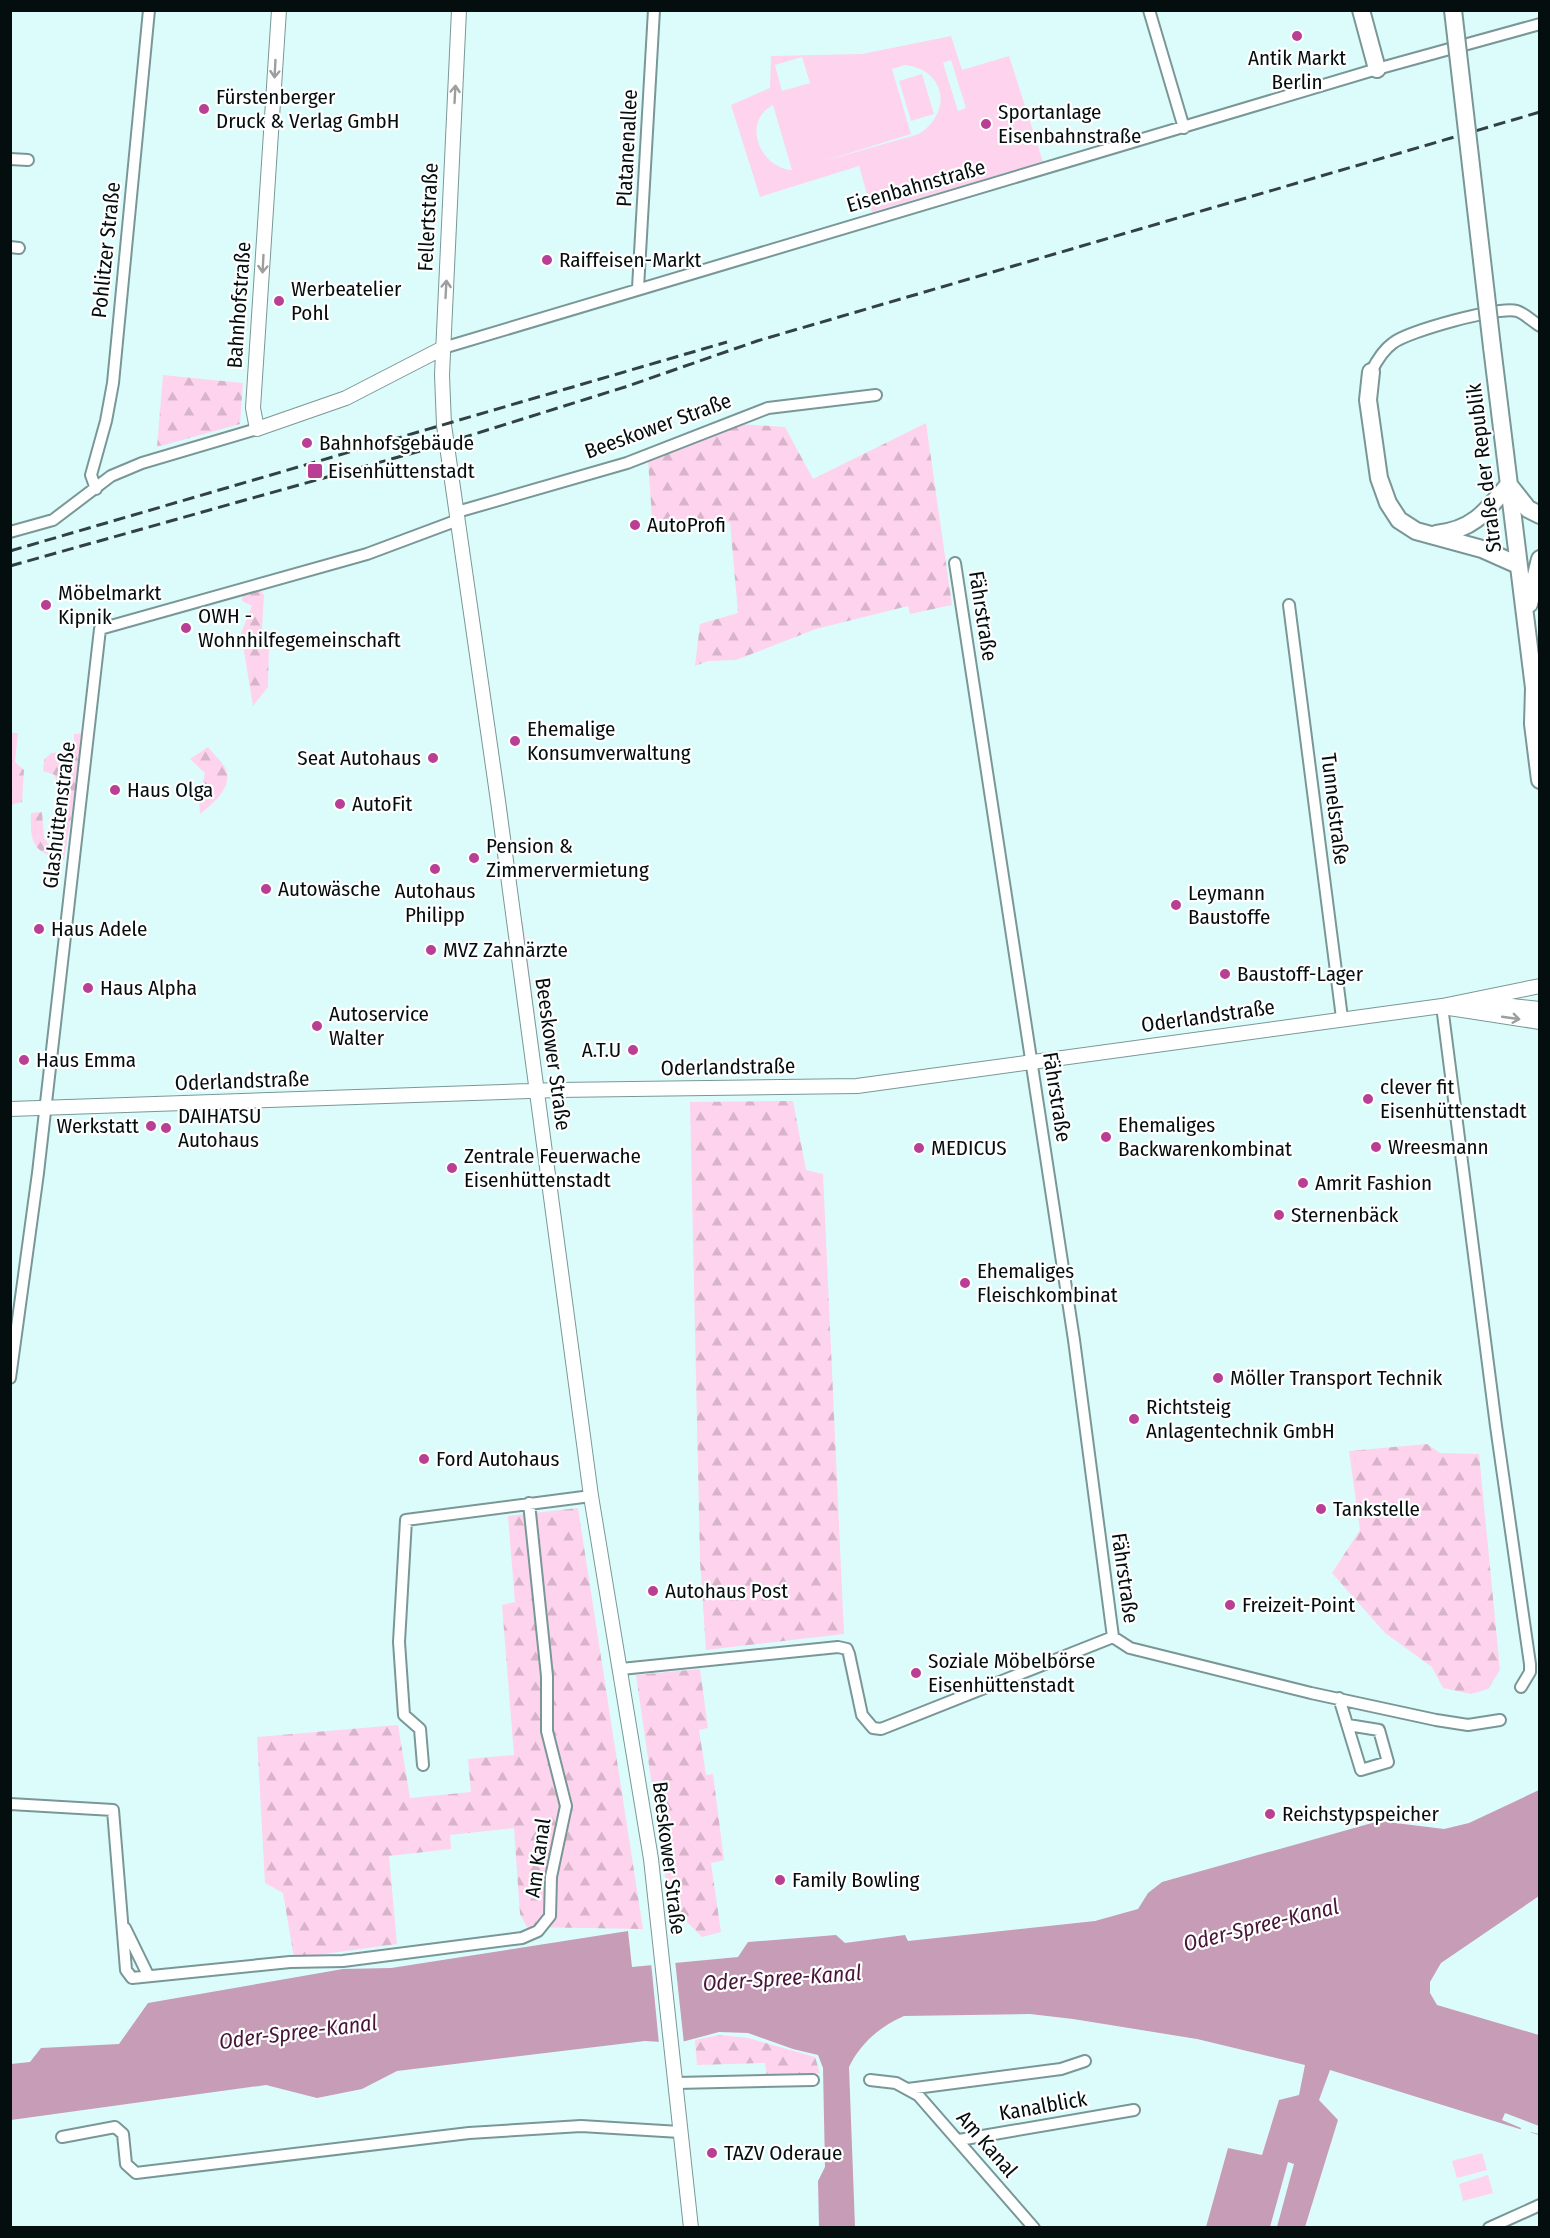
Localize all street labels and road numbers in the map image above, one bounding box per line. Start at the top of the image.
street label: Platanenallee [611,88,643,208]
street label: Eisenbahnstraße [844,154,988,218]
street label: Fellertstraße [412,162,444,272]
street label: Pohlitzer Straße [86,181,126,319]
street label: Bahnhofstraße [222,241,256,369]
street label: Straße der Republik [1461,382,1507,554]
street label: Beeskower Straße [581,387,735,465]
street label: Fährstraße [963,569,1003,663]
street label: Glashüttenstraße [37,740,81,890]
street label: Tunnelstraße [1315,752,1355,866]
street label: Beeskower Straße [529,976,577,1132]
street label: Oderlandstraße [1140,994,1276,1038]
street label: Fährstraße [1037,1050,1077,1144]
street label: Oderlandstraße [660,1053,796,1081]
street label: Oderlandstraße [174,1066,310,1096]
street label: Fährstraße [1106,1531,1144,1625]
street label: Beeskower Straße [647,1780,691,1936]
street label: Am Kanal [520,1816,557,1899]
street label: Kanalblick [997,2085,1089,2127]
street label: Am Kanal [951,2105,1023,2183]

